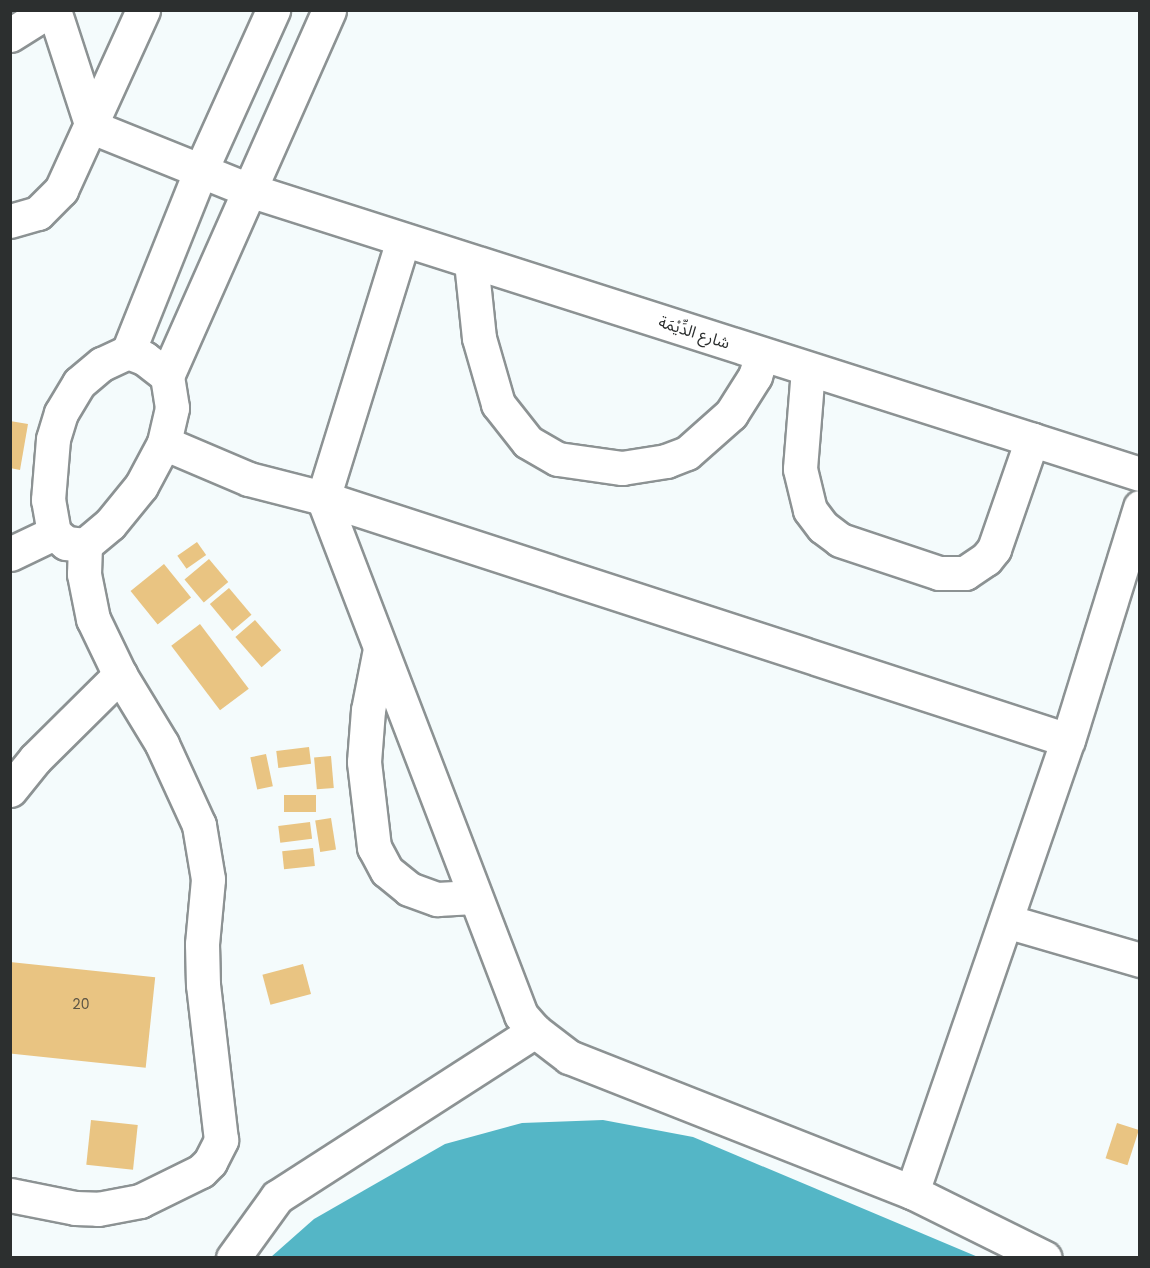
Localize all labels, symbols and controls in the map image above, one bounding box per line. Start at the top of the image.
street label: شارع الدِّيْمَة [656,312,732,354]
house number: 20 [73,996,89,1012]

